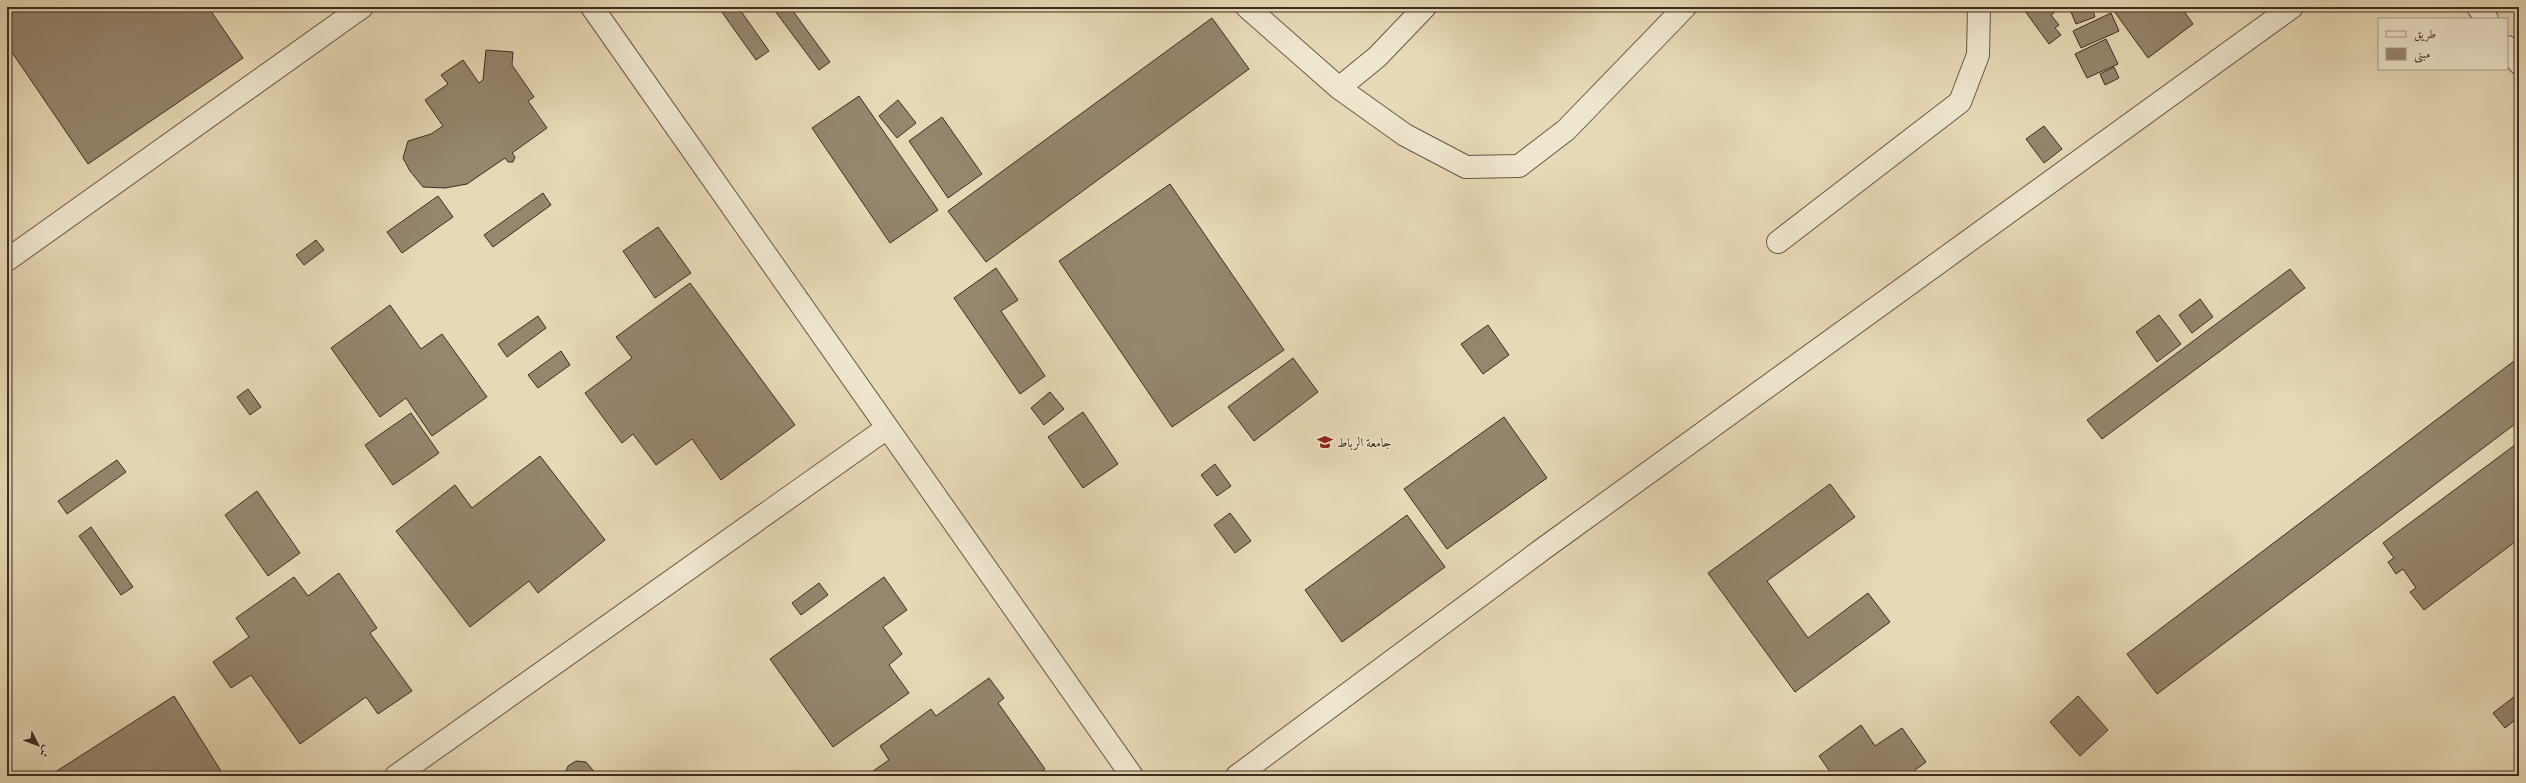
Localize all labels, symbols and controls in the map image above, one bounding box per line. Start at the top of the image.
legend [2378,18,2508,70]
text: طريق [2414,27,2436,42]
text: مبنى [2414,47,2430,63]
school or university icon: جامعة الرباط [1316,433,1334,451]
place label: جامعة الرباط [1337,435,1392,451]
north arrow [18,725,58,765]
text: ش [37,743,54,760]

